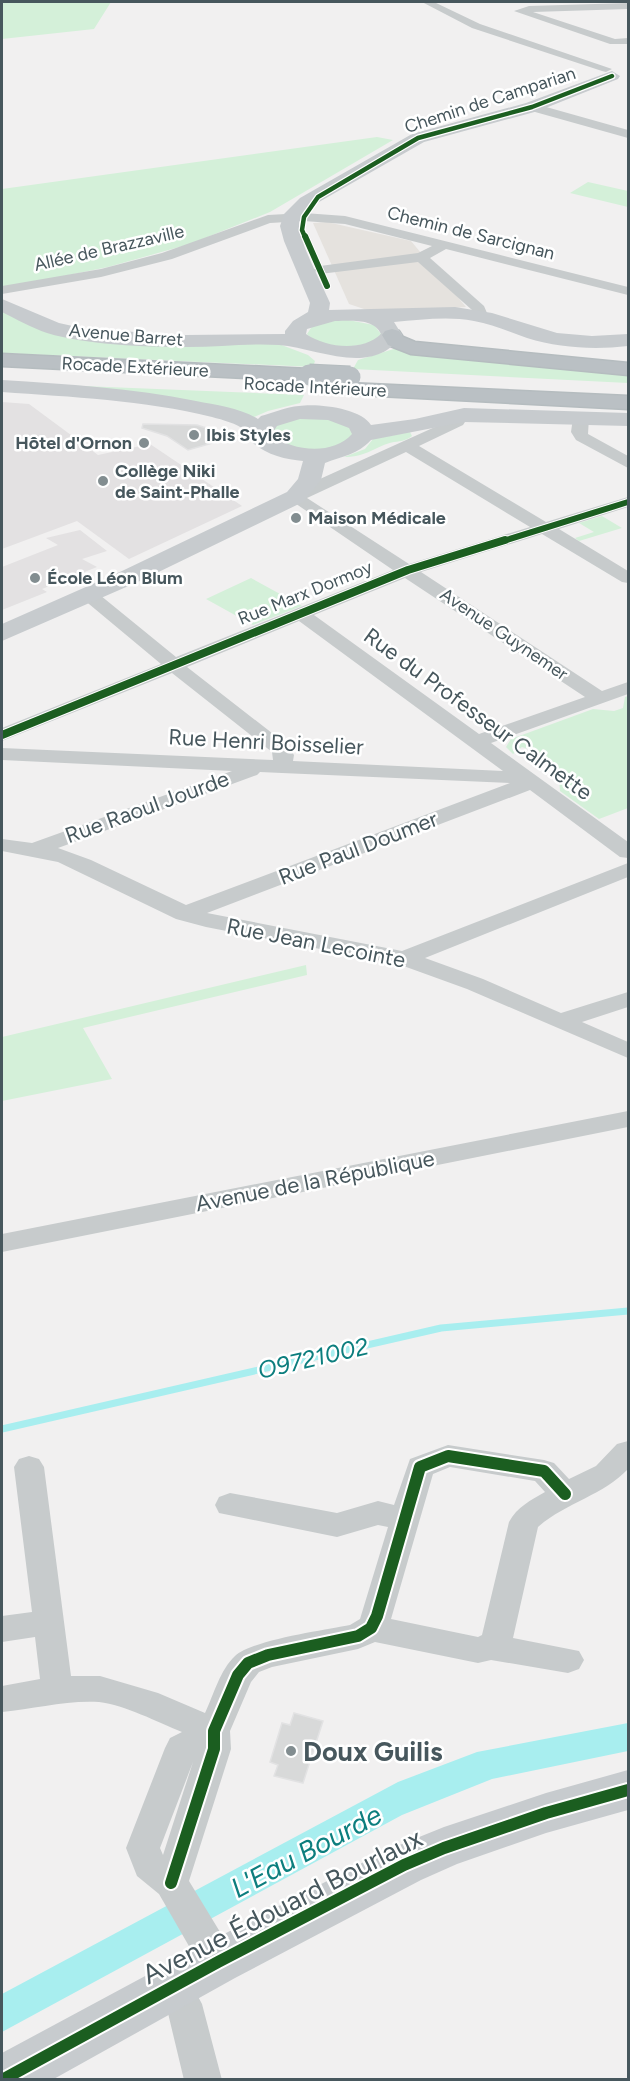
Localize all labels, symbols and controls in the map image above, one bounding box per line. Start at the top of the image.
street label: Chemin de Camparian [402,62,578,138]
street label: Chemin de Sarcignan [385,202,557,264]
street label: Allée de Brazzaville [32,220,186,276]
street label: Avenue Barret [68,319,184,351]
street label: Rocade Extérieure [61,352,209,382]
street label: Rocade Intérieure [243,372,387,402]
place label: Ibis Styles [206,424,291,446]
marker: Ibis Styles [187,428,201,442]
place label: Hôtel d'Ornon [15,432,132,454]
marker: Hôtel d'Ornon [137,436,151,450]
place label: Collège Niki de Saint-Phalle [115,460,240,503]
marker: Collège Niki de Saint-Phalle [96,474,110,488]
place label: Maison Médicale [308,507,446,529]
marker: Maison Médicale [289,511,303,525]
street label: Rue Marx Dormoy [235,556,376,630]
place label: École Léon Blum [47,567,183,589]
marker: École Léon Blum [28,571,42,585]
street label: Avenue Guynemer [436,583,572,685]
street label: Rue du Professeur Calmette [358,622,598,806]
street label: Rue Henri Boisselier [168,723,365,761]
street label: Rue Raoul Jourde [61,765,233,849]
street label: Rue Paul Doumer [275,805,442,891]
street label: Rue Jean Lecointe [224,912,408,974]
street label: Avenue de la République [193,1145,437,1217]
water label: O9721002 [255,1331,372,1385]
place label: Doux Guilis [303,1735,443,1768]
marker: Doux Guilis [284,1744,298,1758]
water label: L'Eau Bourde [225,1797,387,1905]
street label: Avenue Édouard Bourlaux [136,1821,428,1991]

